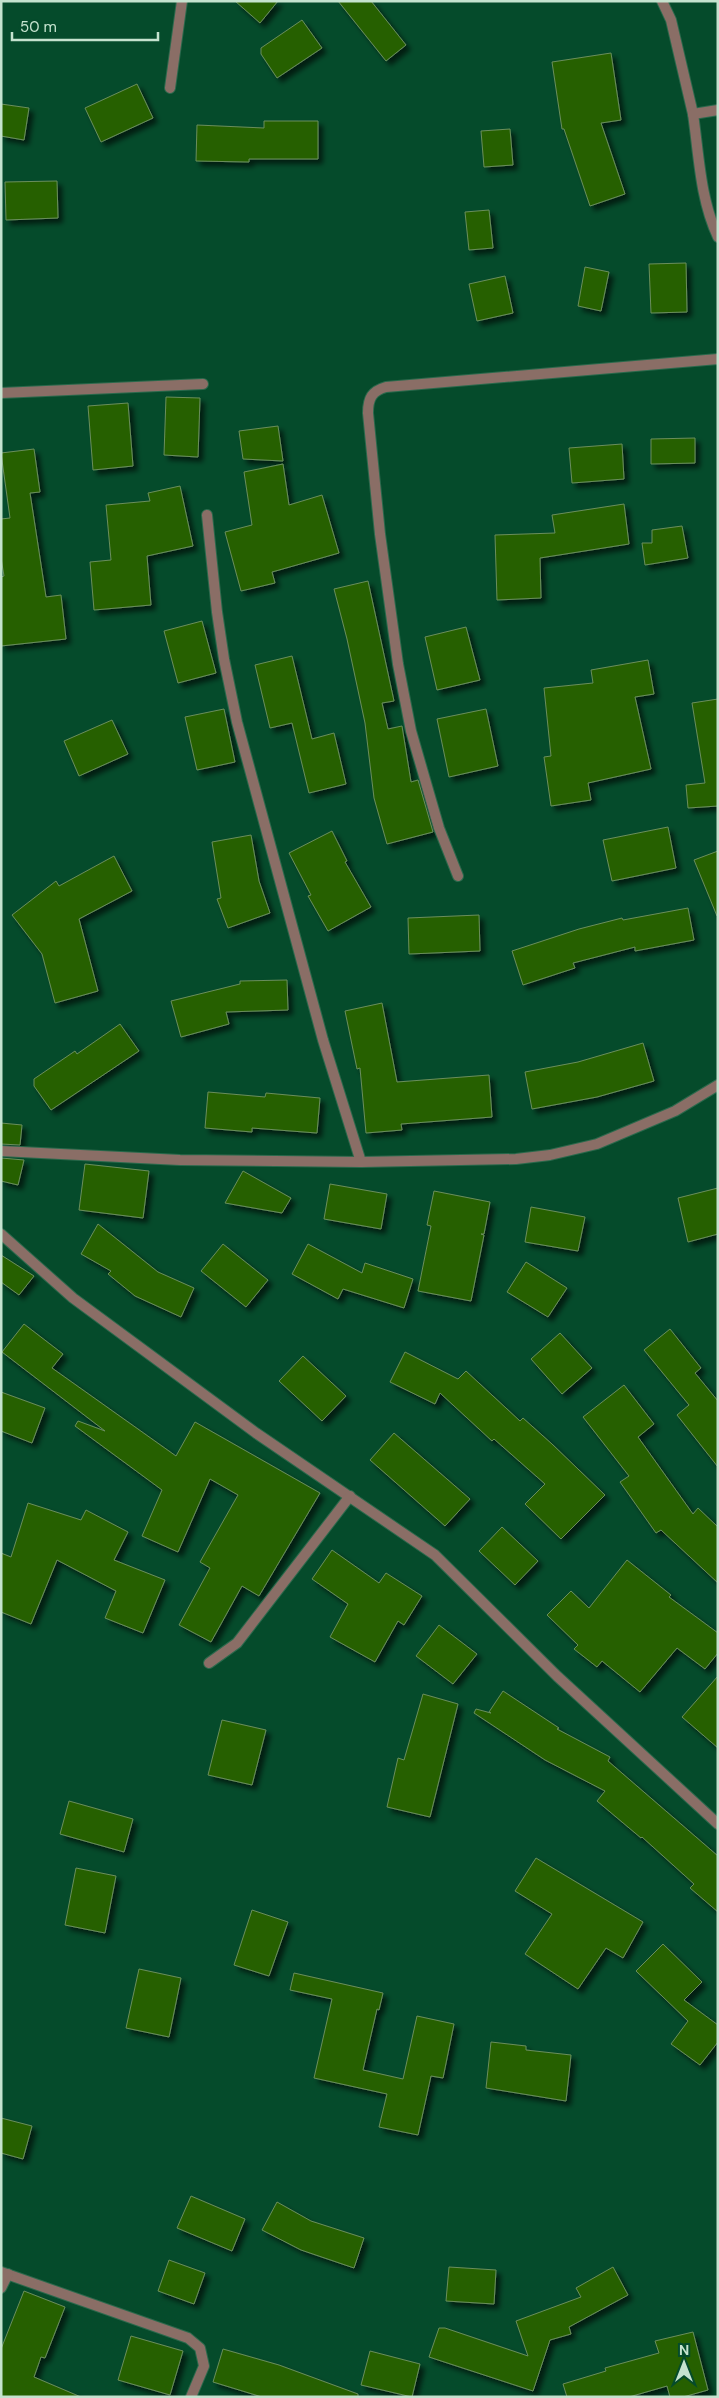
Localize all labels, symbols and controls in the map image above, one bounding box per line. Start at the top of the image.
scale bar [12,10,159,42]
text: 50 m [20,17,57,37]
north arrow [659,2338,709,2388]
text: N [679,2341,689,2359]

